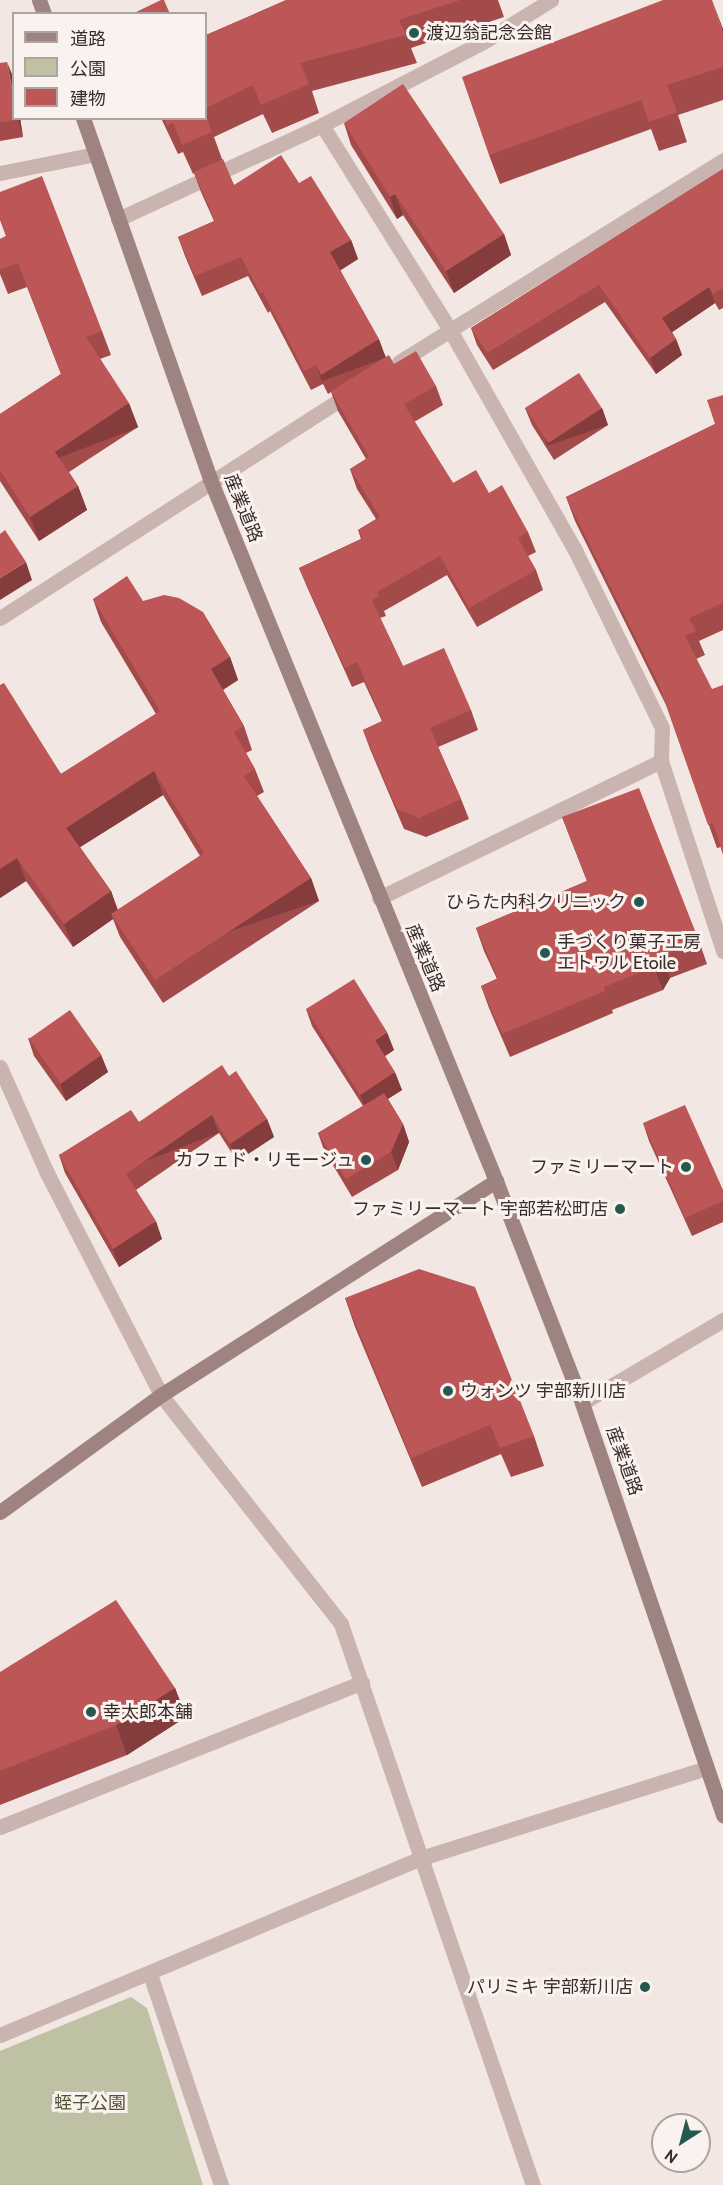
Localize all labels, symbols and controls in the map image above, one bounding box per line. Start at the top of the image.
legend [12,12,207,120]
place label: 渡辺翁記念会館 [426,22,552,44]
marker: 渡辺翁記念会館 [407,26,421,40]
text: 道路 [70,28,106,50]
text: 公園 [70,58,106,80]
text: 建物 [70,88,106,110]
street label: 産業道路 [220,471,266,545]
place label: ひらた内科クリニック [446,891,626,913]
marker: ひらた内科クリニック [630,893,648,911]
street label: 産業道路 [401,921,449,995]
place label: 手づくり菓子工房 エトワル Etoile [557,932,701,974]
marker: 手づくり菓子工房 エトワル Etoile [538,946,552,960]
place label: カフェド・リモージュ [174,1149,354,1171]
marker: カフェド・リモージュ [359,1153,373,1167]
place label: ファミリーマート [530,1156,674,1178]
marker: ファミリーマート [679,1160,693,1174]
place label: ファミリーマート 宇部若松町店 [352,1198,608,1220]
marker: ファミリーマート 宇部若松町店 [613,1202,627,1216]
place label: ウォンツ 宇部新川店 [460,1380,626,1402]
marker: ウォンツ 宇部新川店 [441,1384,455,1398]
street label: 産業道路 [602,1423,646,1499]
place label: 幸太郎本舗 [103,1701,193,1723]
marker: 幸太郎本舗 [84,1705,98,1719]
place label: パリミキ 宇部新川店 [467,1976,633,1998]
marker: パリミキ 宇部新川店 [638,1980,652,1994]
park label: 蛭子公園 [54,2092,126,2114]
north arrow [651,2113,711,2173]
text: N [661,2145,681,2167]

